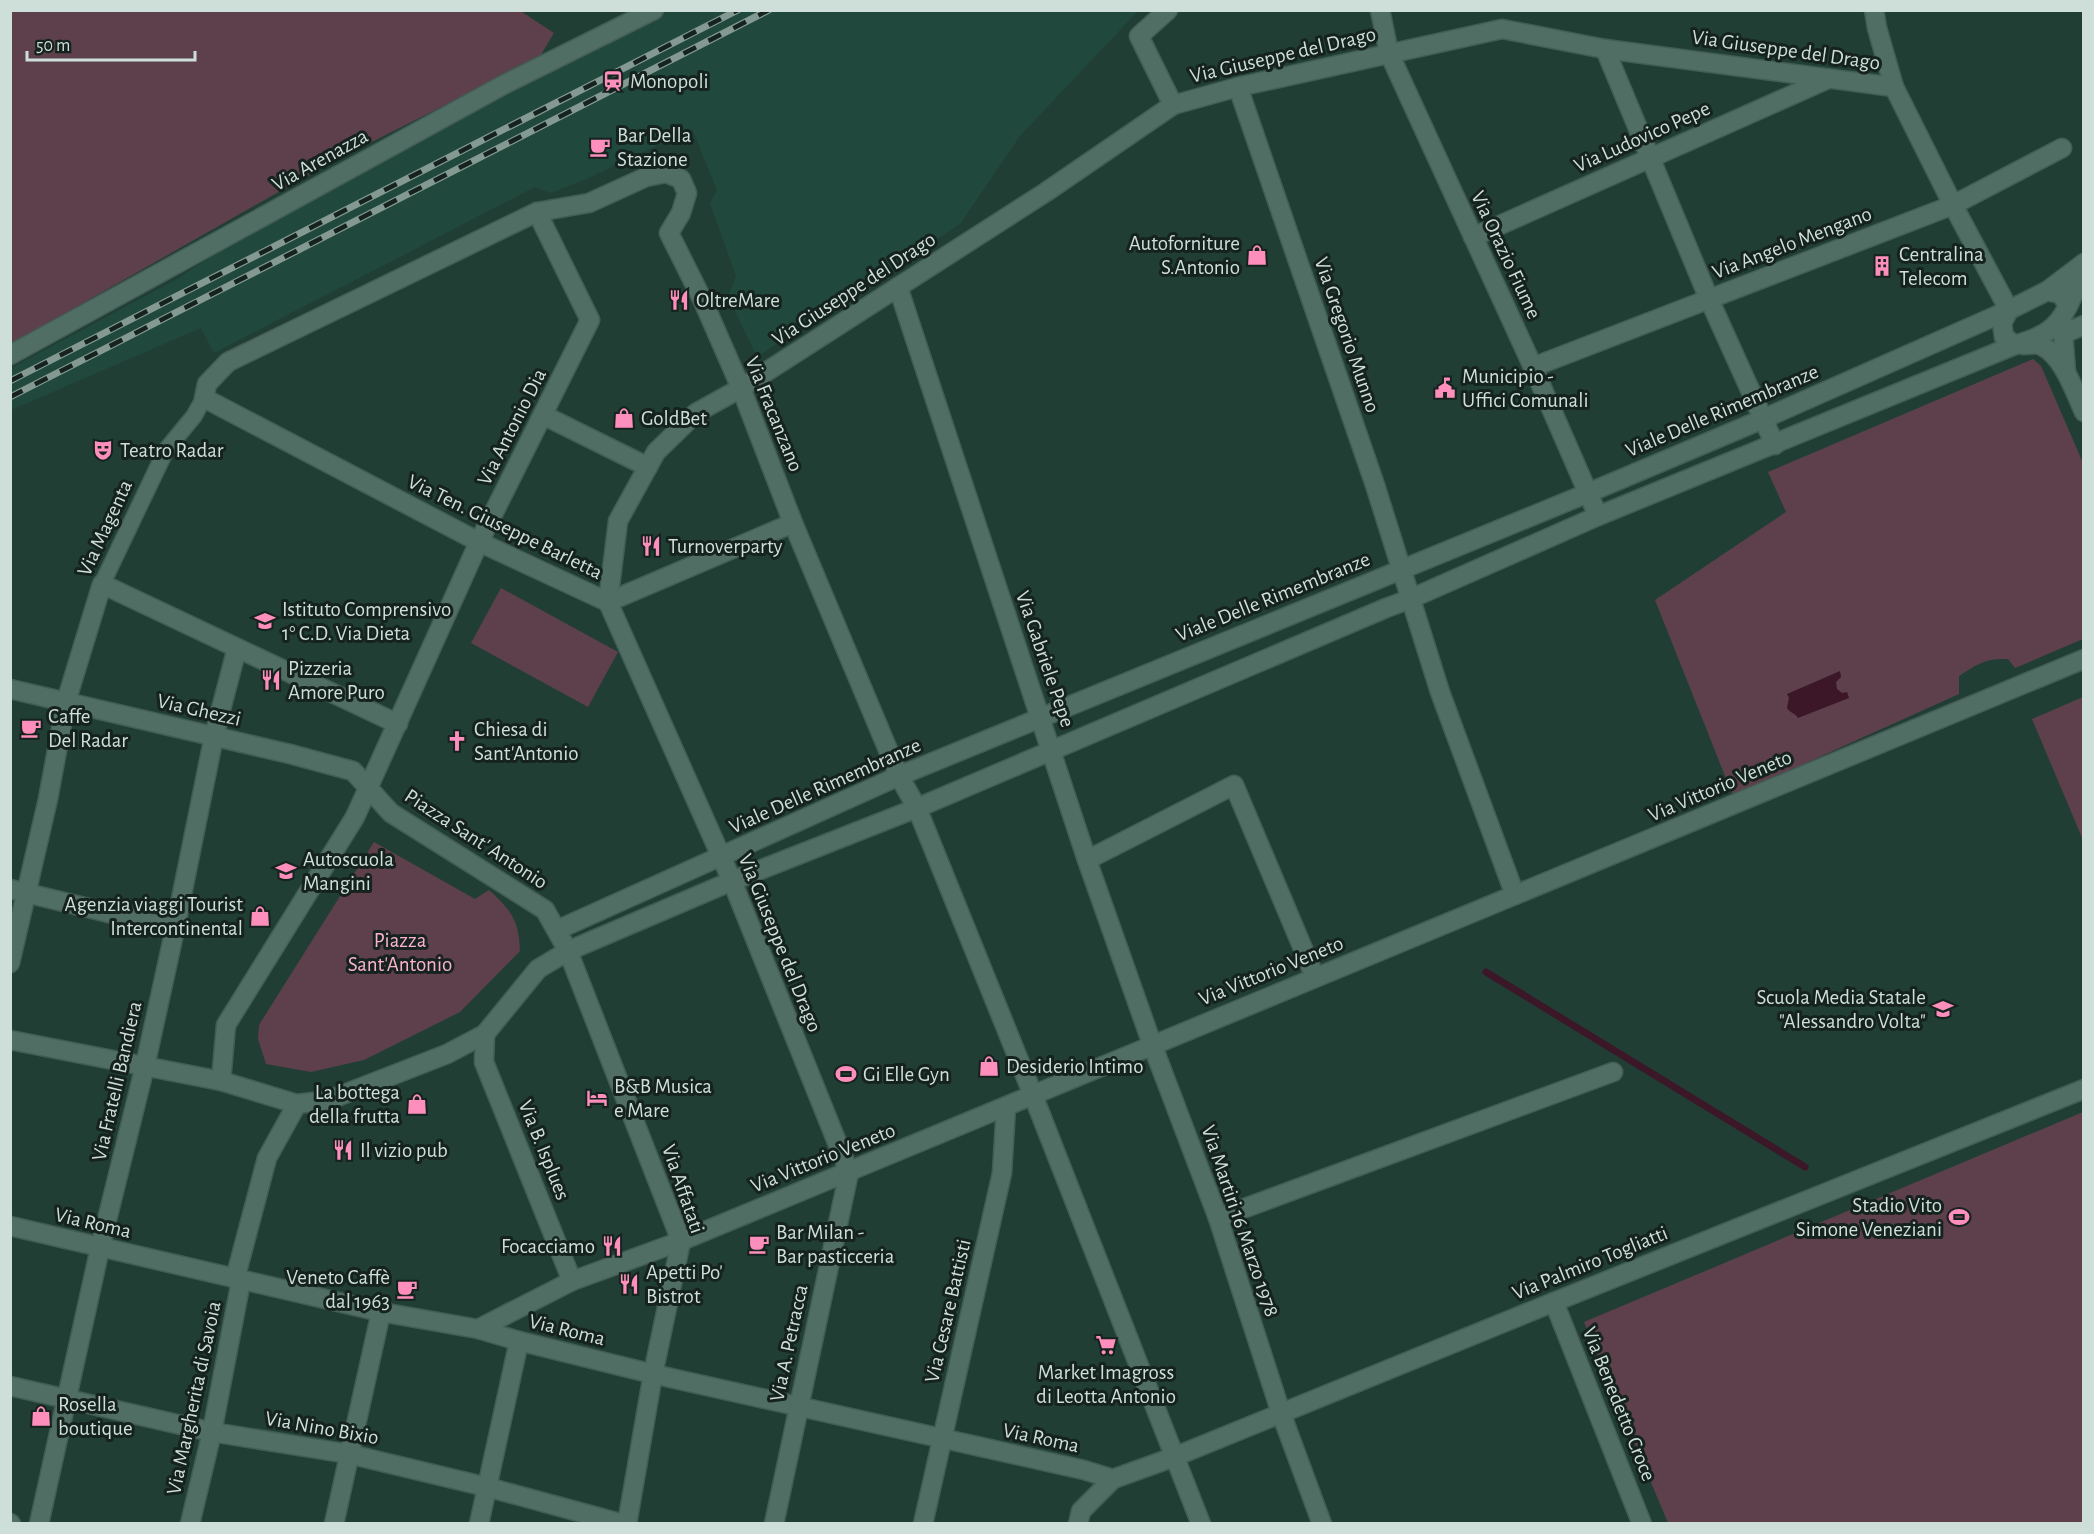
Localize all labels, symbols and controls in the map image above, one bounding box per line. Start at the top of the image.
street label: Via Giuseppe del Drago [1188,23,1378,87]
scale bar [27,24,195,62]
street label: Via Giuseppe del Drago [1690,26,1882,74]
text: 50 m [36,37,70,55]
station icon: Monopoli [601,69,625,93]
place label: Monopoli [630,71,709,92]
street label: Via Ludovico Pepe [1571,98,1713,176]
street label: Via Arenazza [269,125,372,195]
place label: Bar Della Stazione [617,125,692,170]
cafe icon: Bar Della Stazione [588,135,612,159]
street label: Via Orazio Fiume [1467,188,1545,322]
street label: Via Angelo Mengano [1709,203,1875,283]
street label: Via Giuseppe del Drago [769,228,939,350]
place label: Autoforniture S.Antonio [1129,233,1240,278]
shop icon: Autoforniture S.Antonio [1245,243,1269,267]
place label: Centralina Telecom [1899,244,1984,289]
building icon: Centralina Telecom [1870,254,1894,278]
street label: Via Gregorio Munno [1311,255,1383,415]
restaurant icon: OltreMare [667,288,691,312]
place label: OltreMare [696,290,780,311]
street label: Via Fracanzano [741,353,807,475]
street label: Viale Delle Rimembranze [1622,361,1822,461]
street label: Via Antonio Dia [474,365,550,489]
place label: Municipio - Uffici Comunali [1462,366,1588,411]
public building icon: Municipio - Uffici Comunali [1433,376,1457,400]
shop icon: GoldBet [612,406,636,430]
place label: GoldBet [641,408,707,429]
theatre icon: Teatro Radar [91,438,115,462]
place label: Teatro Radar [120,440,224,461]
street label: Via Ten. Giuseppe Barletta [404,471,606,583]
street label: Via Magenta [74,476,136,579]
restaurant icon: Turnoverparty [639,534,663,558]
place label: Turnoverparty [668,536,783,557]
street label: Viale Delle Rimembranze [1173,548,1373,646]
street label: Via Gabriele Pepe [1012,588,1078,730]
place label: Istituto Comprensivo 1° C.D. Via Dieta [282,599,451,644]
school or university icon: Istituto Comprensivo 1° C.D. Via Dieta [253,609,277,633]
place label: Pizzeria Amore Puro [288,658,385,703]
restaurant icon: Pizzeria Amore Puro [259,668,283,692]
street label: Via Ghezzi [155,690,243,730]
place label: Caffe Del Radar [48,706,128,751]
cafe icon: Caffe Del Radar [19,716,43,740]
place label: Chiesa di Sant'Antonio [474,719,579,764]
church icon: Chiesa di Sant'Antonio [445,729,469,753]
street label: Viale Delle Rimembranze [726,734,924,838]
street label: Via Vittorio Veneto [1645,746,1795,826]
street label: Piazza Sant' Antonio [401,785,551,893]
place label: Autoscuola Mangini [303,849,394,894]
street label: Via Giuseppe del Drago [735,851,825,1035]
school or university icon: Autoscuola Mangini [274,859,298,883]
place label: Agenzia viaggi Tourist Intercontinental [65,894,243,939]
shop icon: Agenzia viaggi Tourist Intercontinental [248,904,272,928]
park label: Piazza Sant'Antonio [348,930,452,975]
street label: Via Vittorio Veneto [1196,932,1346,1010]
place label: Scuola Media Statale "Alessandro Volta" [1757,987,1926,1032]
school or university icon: Scuola Media Statale "Alessandro Volta" [1931,997,1955,1021]
street label: Via Fratelli Bandiera [88,999,146,1163]
shop icon: Desiderio Intimo [977,1054,1001,1078]
place label: Desiderio Intimo [1006,1056,1143,1077]
sports icon: Gi Elle Gyn [834,1062,858,1086]
place label: Gi Elle Gyn [863,1064,950,1085]
place label: B&B Musica e Mare [614,1076,712,1121]
place label: La bottega della frutta [309,1082,400,1127]
hotel icon: B&B Musica e Mare [585,1086,609,1110]
shop icon: La bottega della frutta [405,1092,429,1116]
street label: Via B. Isplues [514,1097,574,1203]
street label: Via Vittorio Veneto [748,1119,898,1197]
street label: Via Martiri 16 Marzo 1978 [1197,1123,1283,1319]
restaurant icon: Il vizio pub [331,1138,355,1162]
place label: Il vizio pub [360,1140,448,1161]
street label: Via Affatati [658,1142,708,1236]
place label: Stadio Vito Simone Veneziani [1796,1195,1942,1240]
street label: Via Roma [53,1204,133,1242]
sports icon: Stadio Vito Simone Veneziani [1947,1205,1971,1229]
place label: Bar Milan - Bar pasticceria [776,1222,895,1267]
street label: Via Palmiro Togliatti [1509,1222,1671,1304]
cafe icon: Bar Milan - Bar pasticceria [747,1232,771,1256]
restaurant icon: Focacciamo [600,1234,624,1258]
place label: Focacciamo [501,1236,595,1257]
street label: Via Cesare Battisti [921,1237,975,1385]
place label: Apetti Po' Bistrot [646,1262,723,1307]
place label: Veneto Caffè dal 1963 [286,1267,390,1312]
restaurant icon: Apetti Po' Bistrot [617,1272,641,1296]
cafe icon: Veneto Caffè dal 1963 [395,1277,419,1301]
street label: Via A. Petracca [766,1282,812,1403]
street label: Via Margherita di Savoia [163,1299,225,1497]
street label: Via Roma [527,1310,607,1350]
street label: Via Benedetto Croce [1579,1324,1659,1484]
supermarket icon: Market Imagross di Leotta Antonio [1094,1333,1118,1357]
place label: Market Imagross di Leotta Antonio [1036,1362,1176,1407]
place label: Rosella boutique [58,1394,133,1439]
shop icon: Rosella boutique [29,1404,53,1428]
street label: Via Nino Bixio [264,1408,380,1448]
street label: Via Roma [1001,1420,1081,1456]

